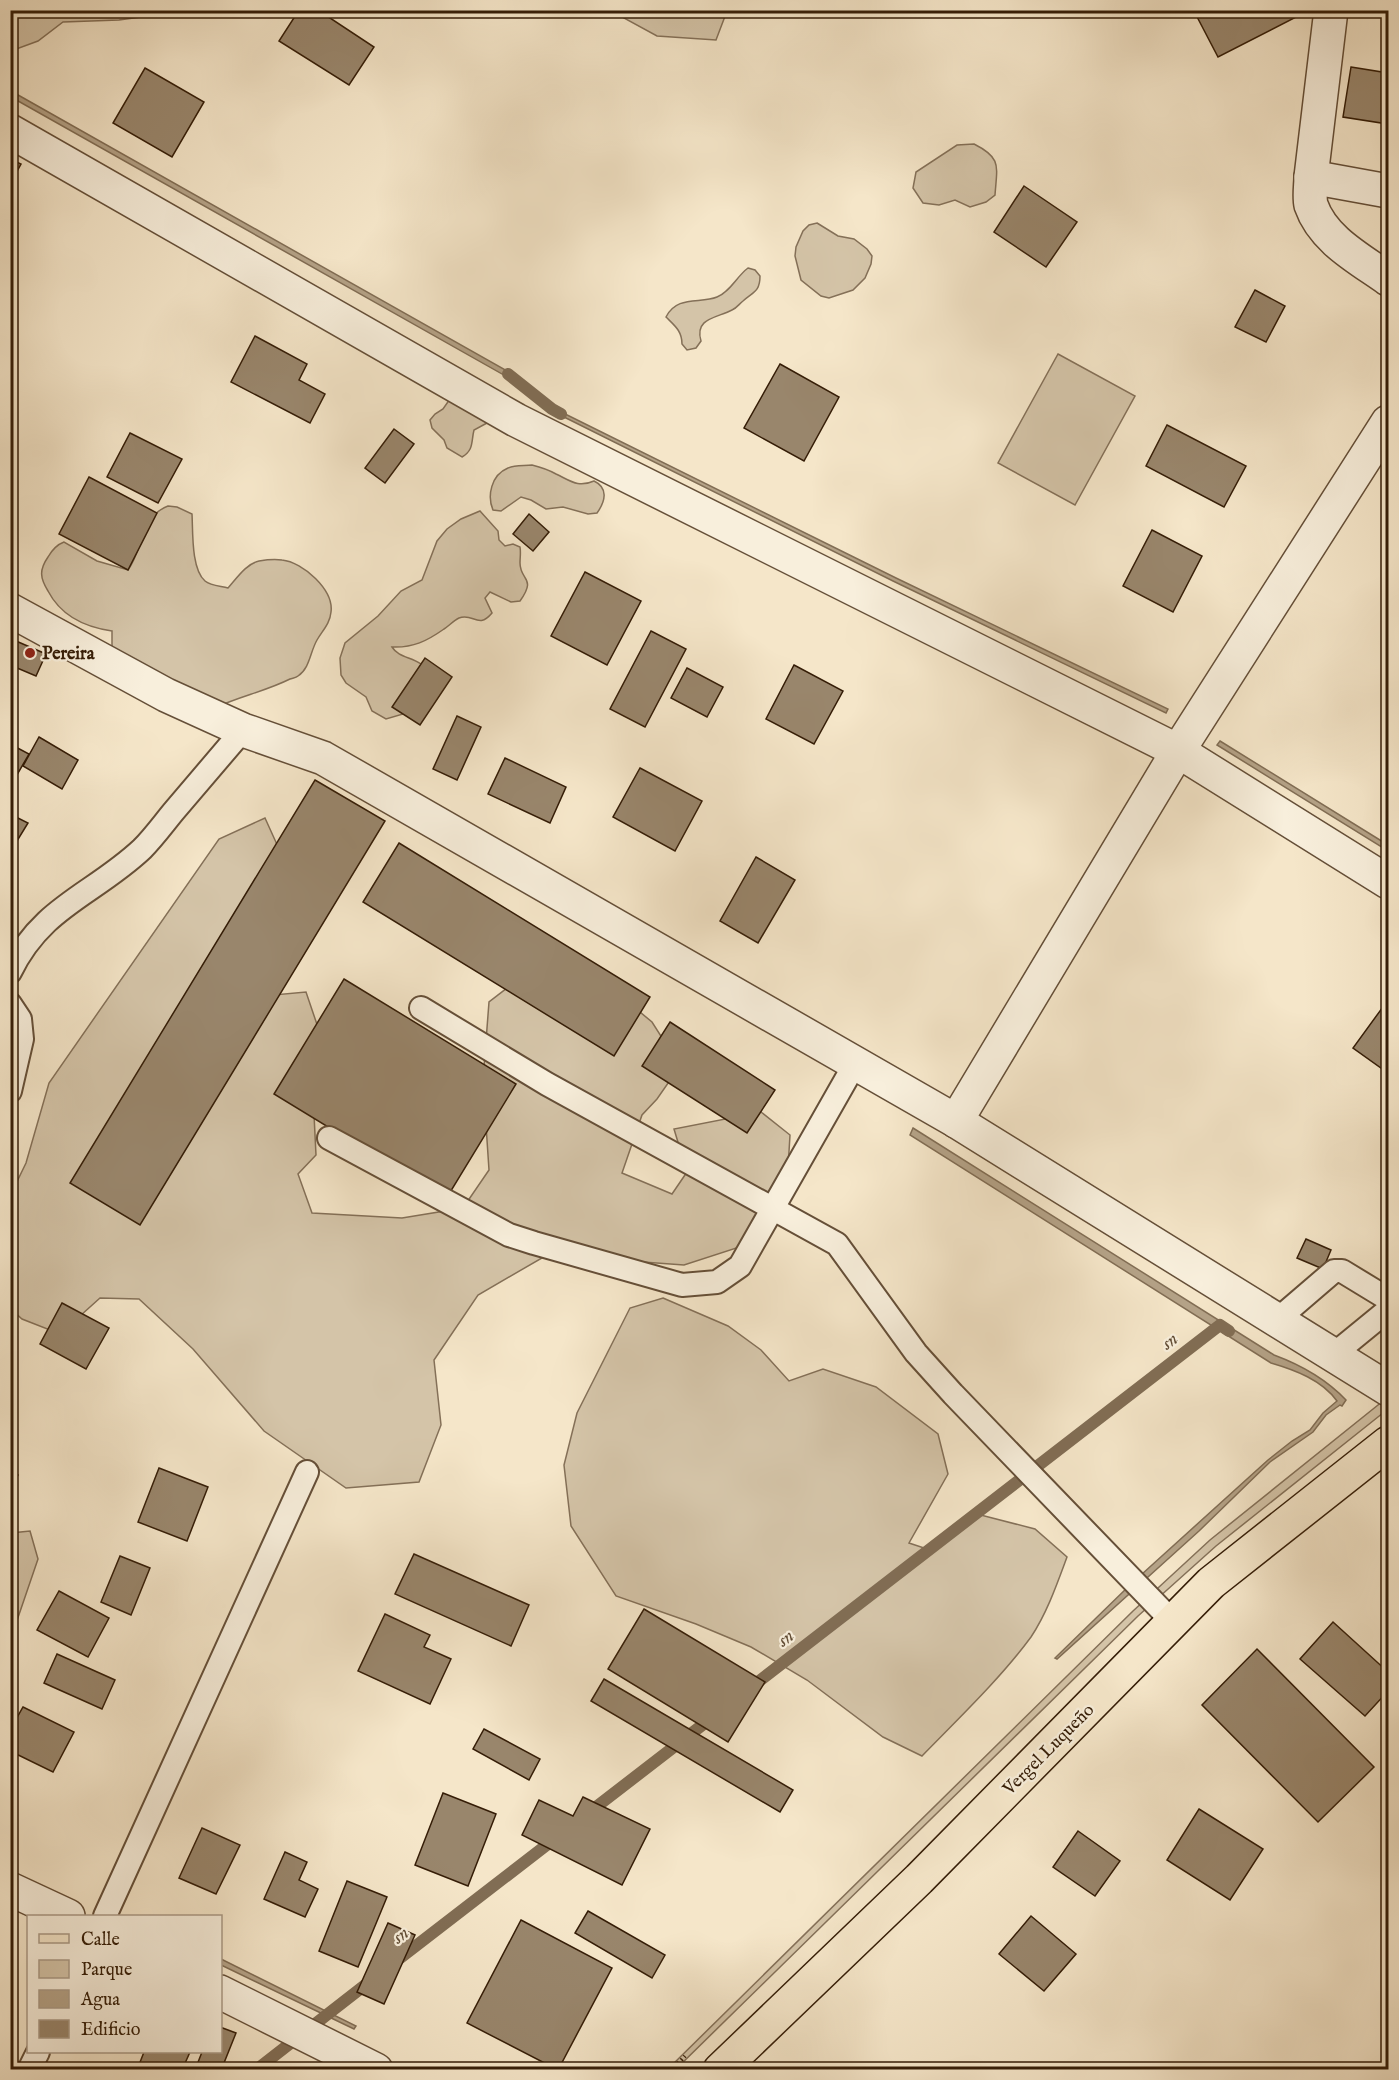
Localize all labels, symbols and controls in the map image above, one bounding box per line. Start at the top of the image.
place label: Pereira [42,643,96,666]
marker: Pereira [23,646,37,660]
water label: sn [1155,1327,1184,1356]
water label: sn [771,1624,800,1653]
street label: Vergel Luqueño [998,1699,1100,1802]
legend [27,1915,222,2053]
water label: sn [386,1921,415,1950]
text: Calle [81,1929,120,1952]
text: Parque [81,1959,132,1982]
text: Agua [80,1989,120,2012]
text: Edificio [81,2019,141,2042]

